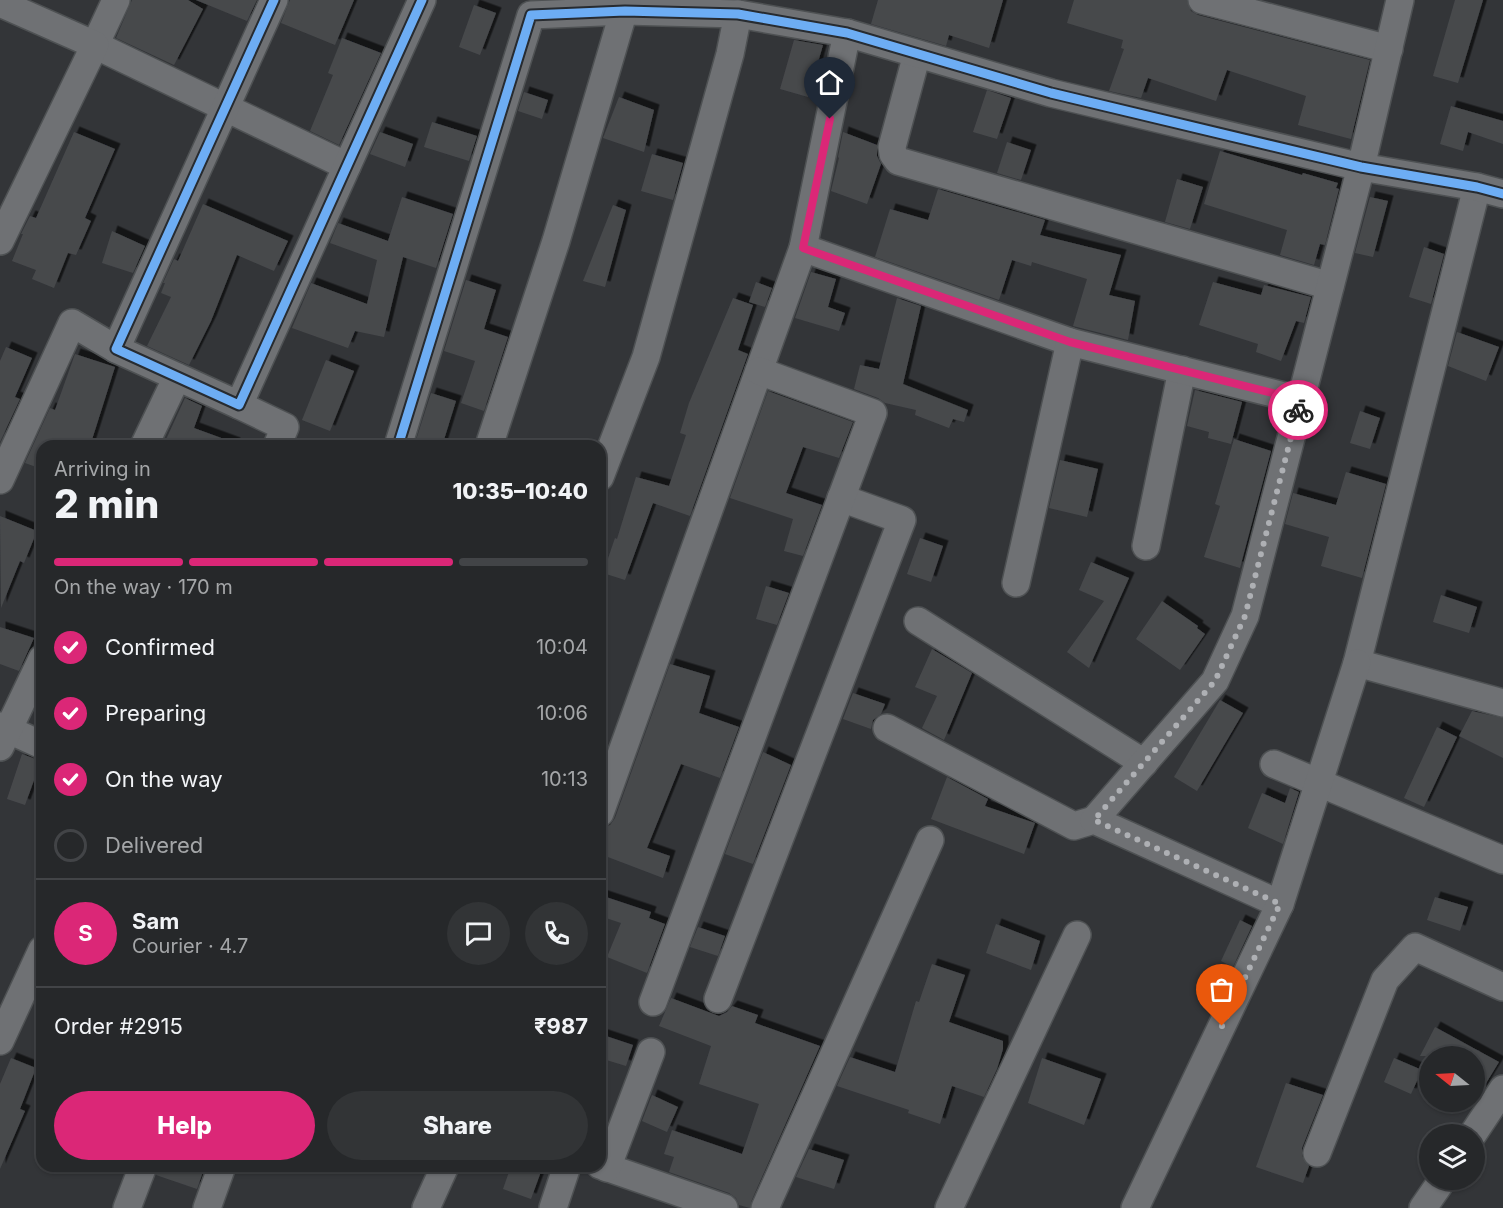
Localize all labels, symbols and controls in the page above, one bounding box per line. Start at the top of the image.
pin [804,57,855,119]
icon: home [813,66,846,99]
courier [1268,380,1328,440]
icon: bike [1282,394,1315,427]
text: Arriving in [54,457,151,481]
text: 10:35–10:40 [452,478,588,504]
text: 2 min [54,480,159,527]
text: On the way · 170 m [54,575,233,599]
icon: check [54,631,87,664]
text: Confirmed [105,634,215,660]
text: 10:04 [536,635,588,659]
icon: check [54,697,87,730]
text: Preparing [105,700,206,726]
text: 10:06 [536,701,588,725]
icon: check [54,763,87,796]
text: On the way [105,766,223,792]
text: 10:13 [541,767,588,791]
text: Delivered [105,832,203,858]
button: chat [447,902,510,965]
button: phone [525,902,588,965]
text: Sam [132,908,179,934]
text: S [78,920,93,946]
text: Courier · 4.7 [132,934,248,958]
pin [1196,964,1247,1026]
icon: bag [1205,973,1238,1006]
text: Order #2915 [54,1013,183,1039]
text: ₹987 [534,1013,588,1039]
north arrow [1419,1046,1485,1112]
map controls [1419,1046,1485,1190]
button: Help [54,1091,315,1160]
button: Share [327,1091,588,1160]
button: layers [1419,1124,1485,1190]

